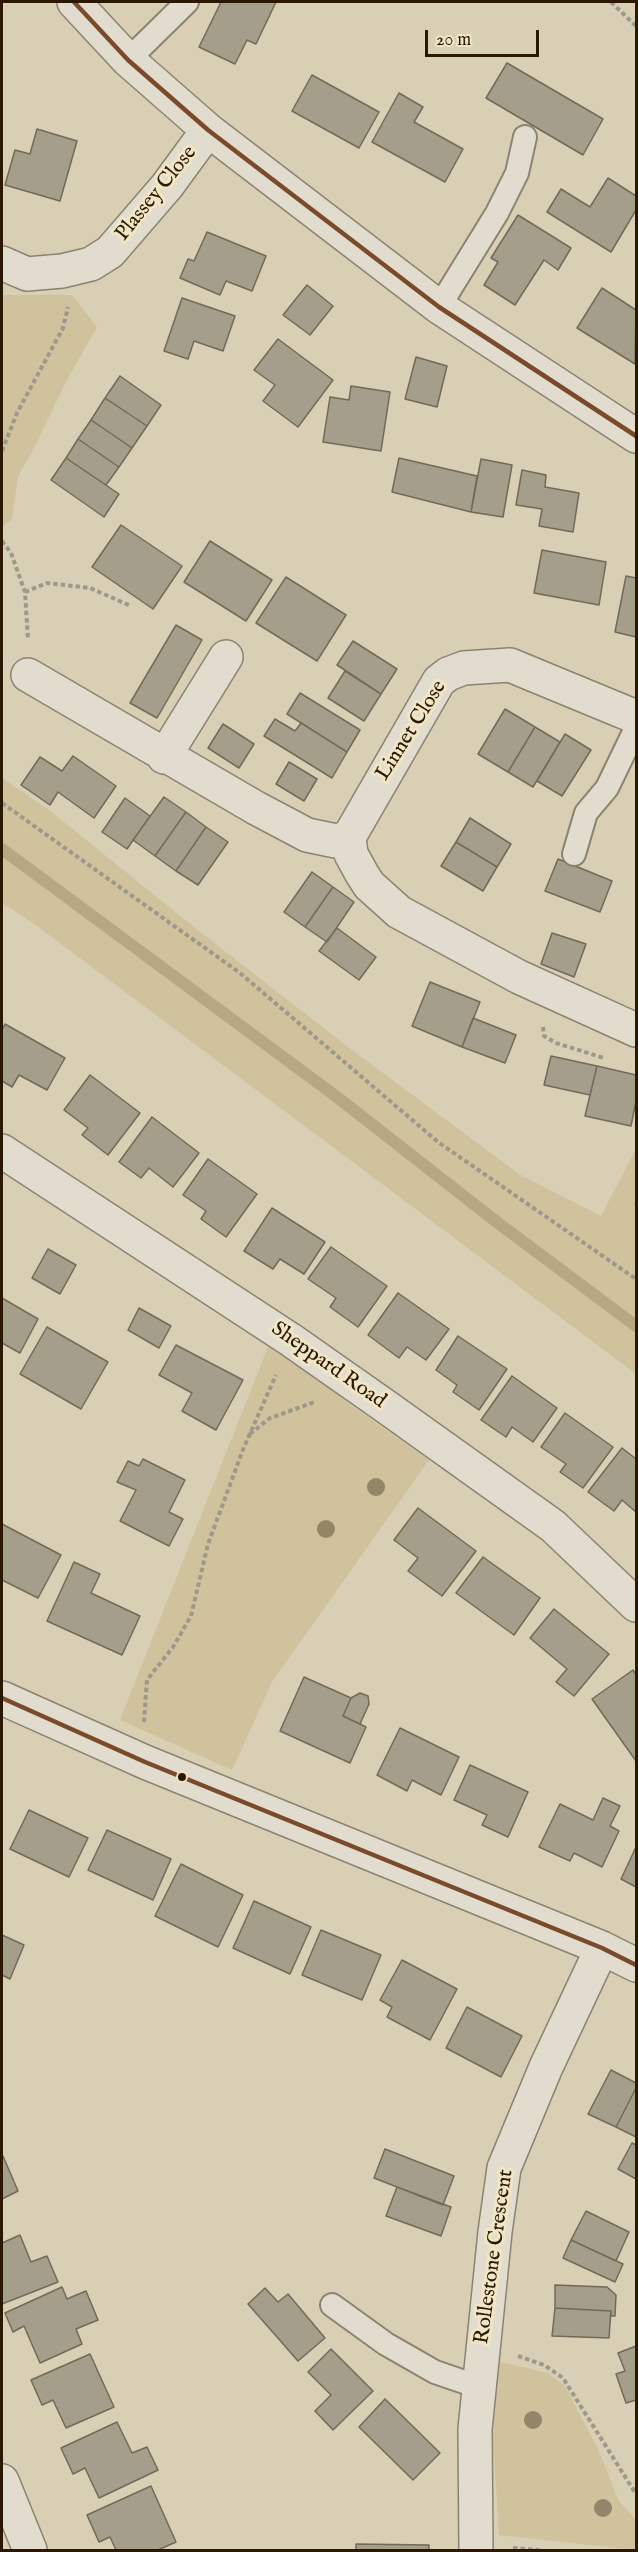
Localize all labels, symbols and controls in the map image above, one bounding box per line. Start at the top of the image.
scale bar [428,18,542,56]
text: 20 m [436,29,471,52]
street label: Plassey Close [111,141,203,247]
street label: Linnet Close [371,676,453,786]
street label: Sheppard Road [266,1317,390,1415]
unlabelled marker [176,1771,188,1783]
street label: Rollestone Crescent [470,2168,520,2346]

